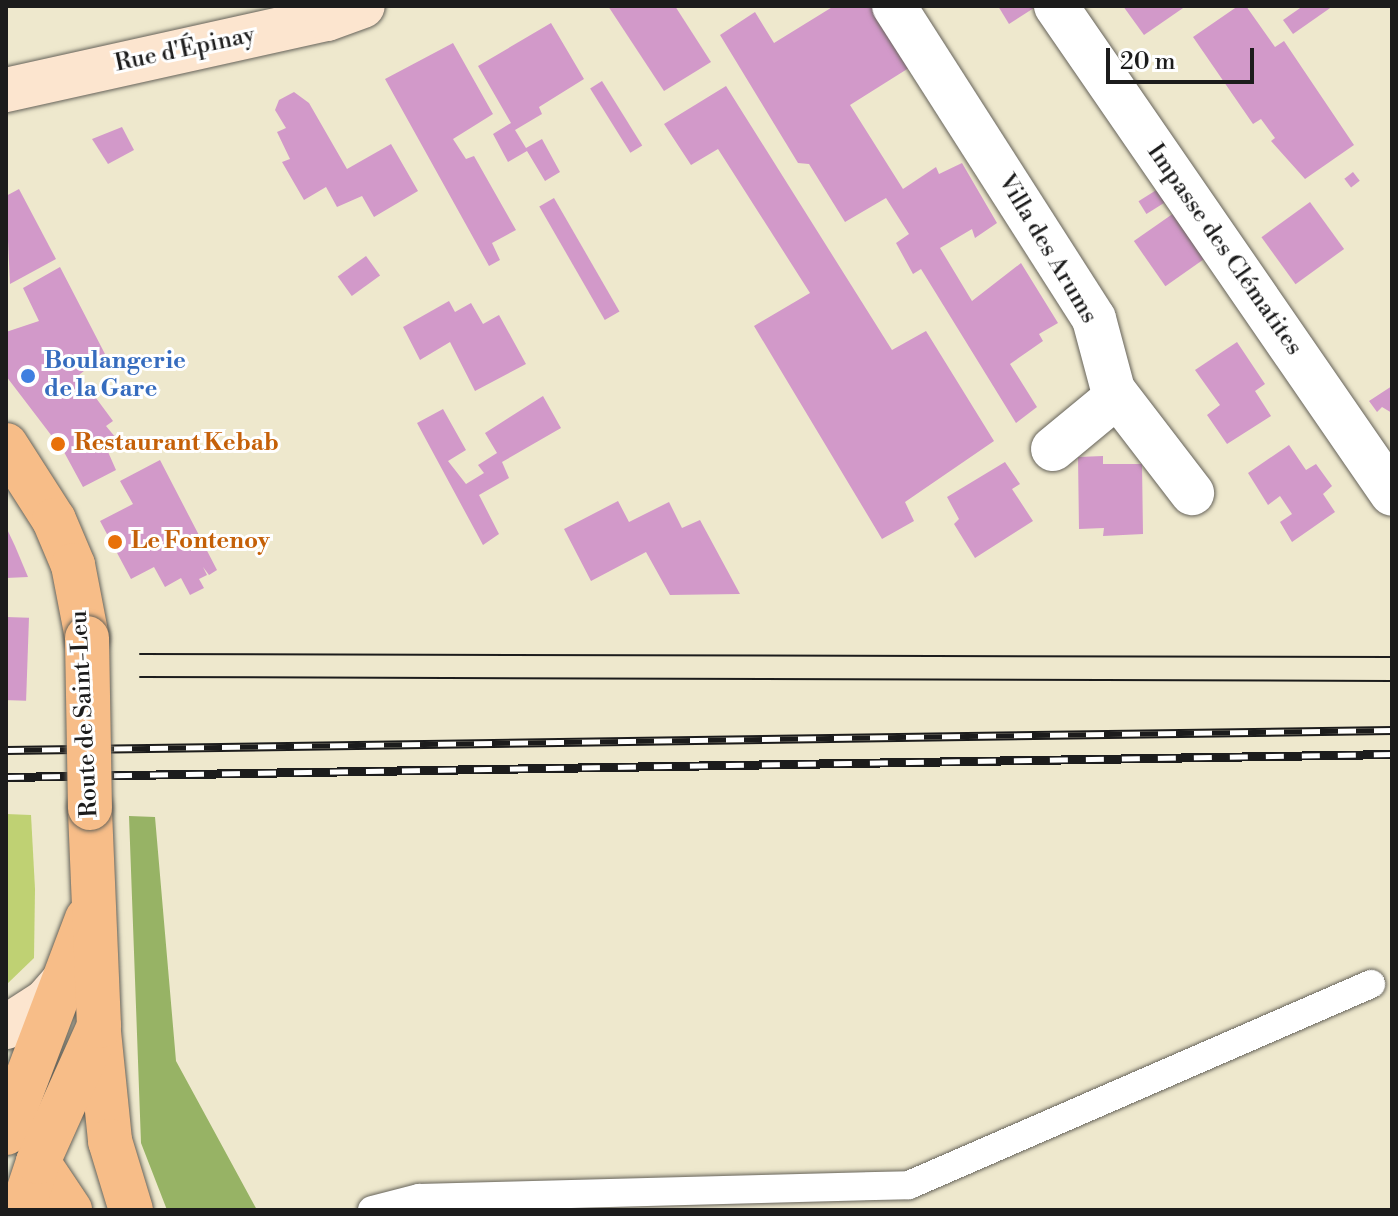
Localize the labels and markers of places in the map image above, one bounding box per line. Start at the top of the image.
place label: Boulangerie de la Gare [44,348,186,404]
marker: Boulangerie de la Gare [19,367,37,385]
place label: Restaurant Kebab [74,430,279,458]
marker: Restaurant Kebab [49,435,67,453]
place label: Le Fontenoy [131,528,270,556]
marker: Le Fontenoy [106,533,124,551]

